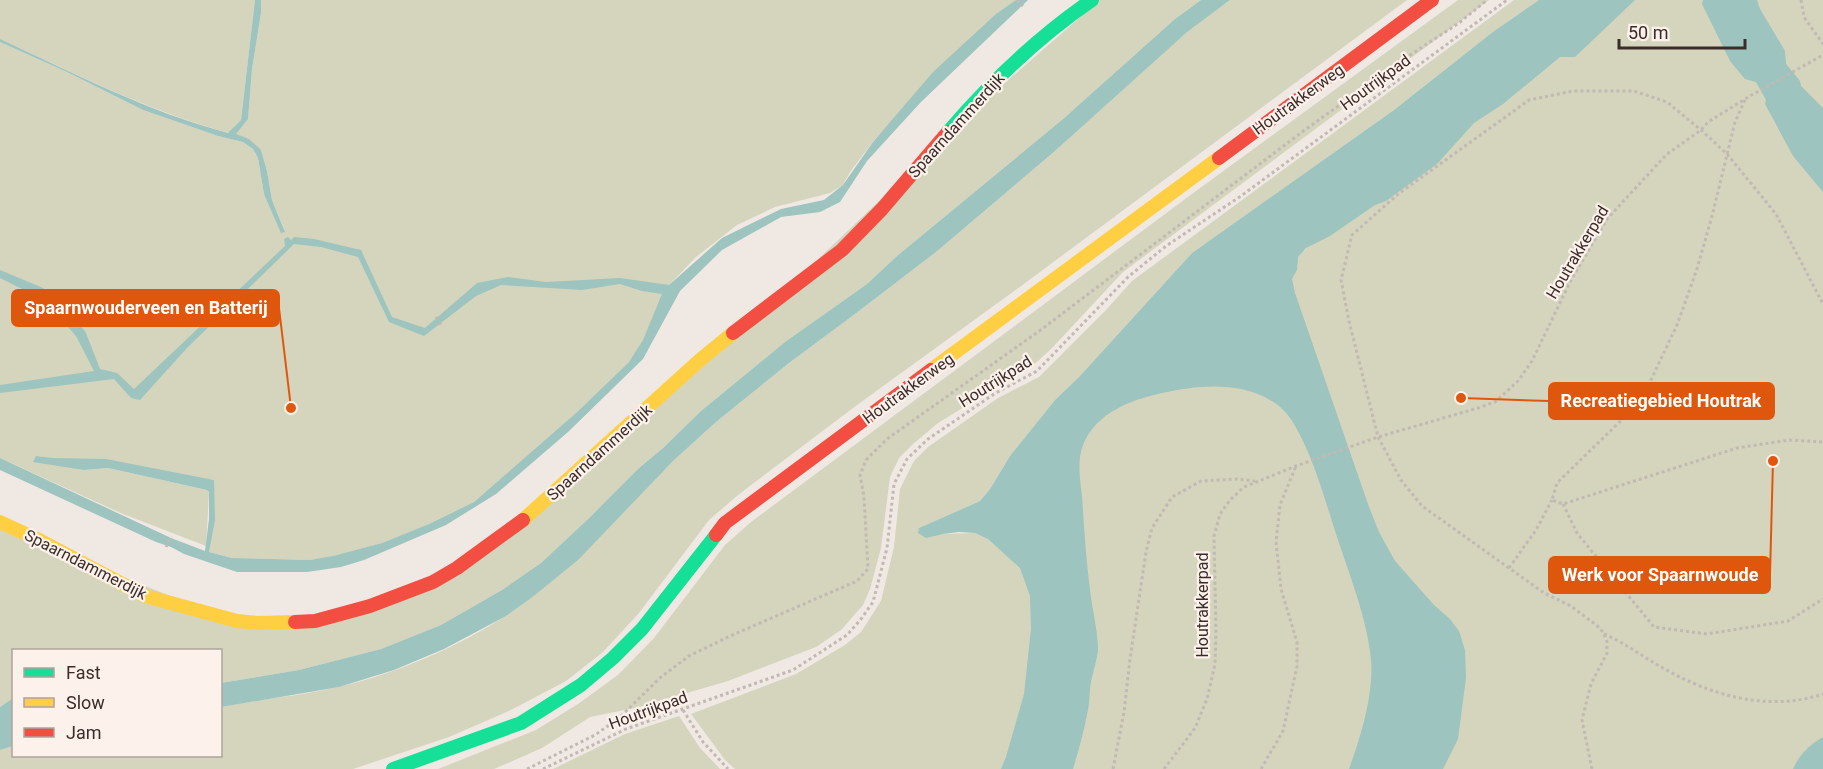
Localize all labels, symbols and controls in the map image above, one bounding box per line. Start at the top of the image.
scale bar [1619,12,1745,50]
text: 50 m [1628,22,1668,43]
street label: Houtrijkpad [1336,50,1414,114]
street label: Houtrakkerweg [1249,60,1348,139]
street label: Spaarndammerdijk [904,68,1009,182]
street label: Houtrakkerpad [1542,202,1613,302]
callout: Spaarnwouderveen en Batterij [12,290,279,326]
text: Spaarnwouderveen en Batterij [24,297,268,318]
street label: Houtrakkerweg [859,349,958,428]
street label: Houtrijkpad [955,351,1035,411]
callout: Recreatiegebied Houtrak [1549,383,1774,419]
text: Recreatiegebied Houtrak [1561,390,1762,411]
street label: Spaarndammerdijk [543,400,656,504]
street label: Spaarndammerdijk [22,525,151,604]
street label: Houtrakkerpad [1193,552,1212,658]
callout: Werk voor Spaarnwoude [1549,557,1770,593]
text: Werk voor Spaarnwoude [1562,564,1759,585]
legend [12,649,222,757]
text: Fast [66,662,101,683]
street label: Houtrijkpad [606,687,690,734]
text: Slow [66,692,105,713]
text: Jam [66,722,102,743]

